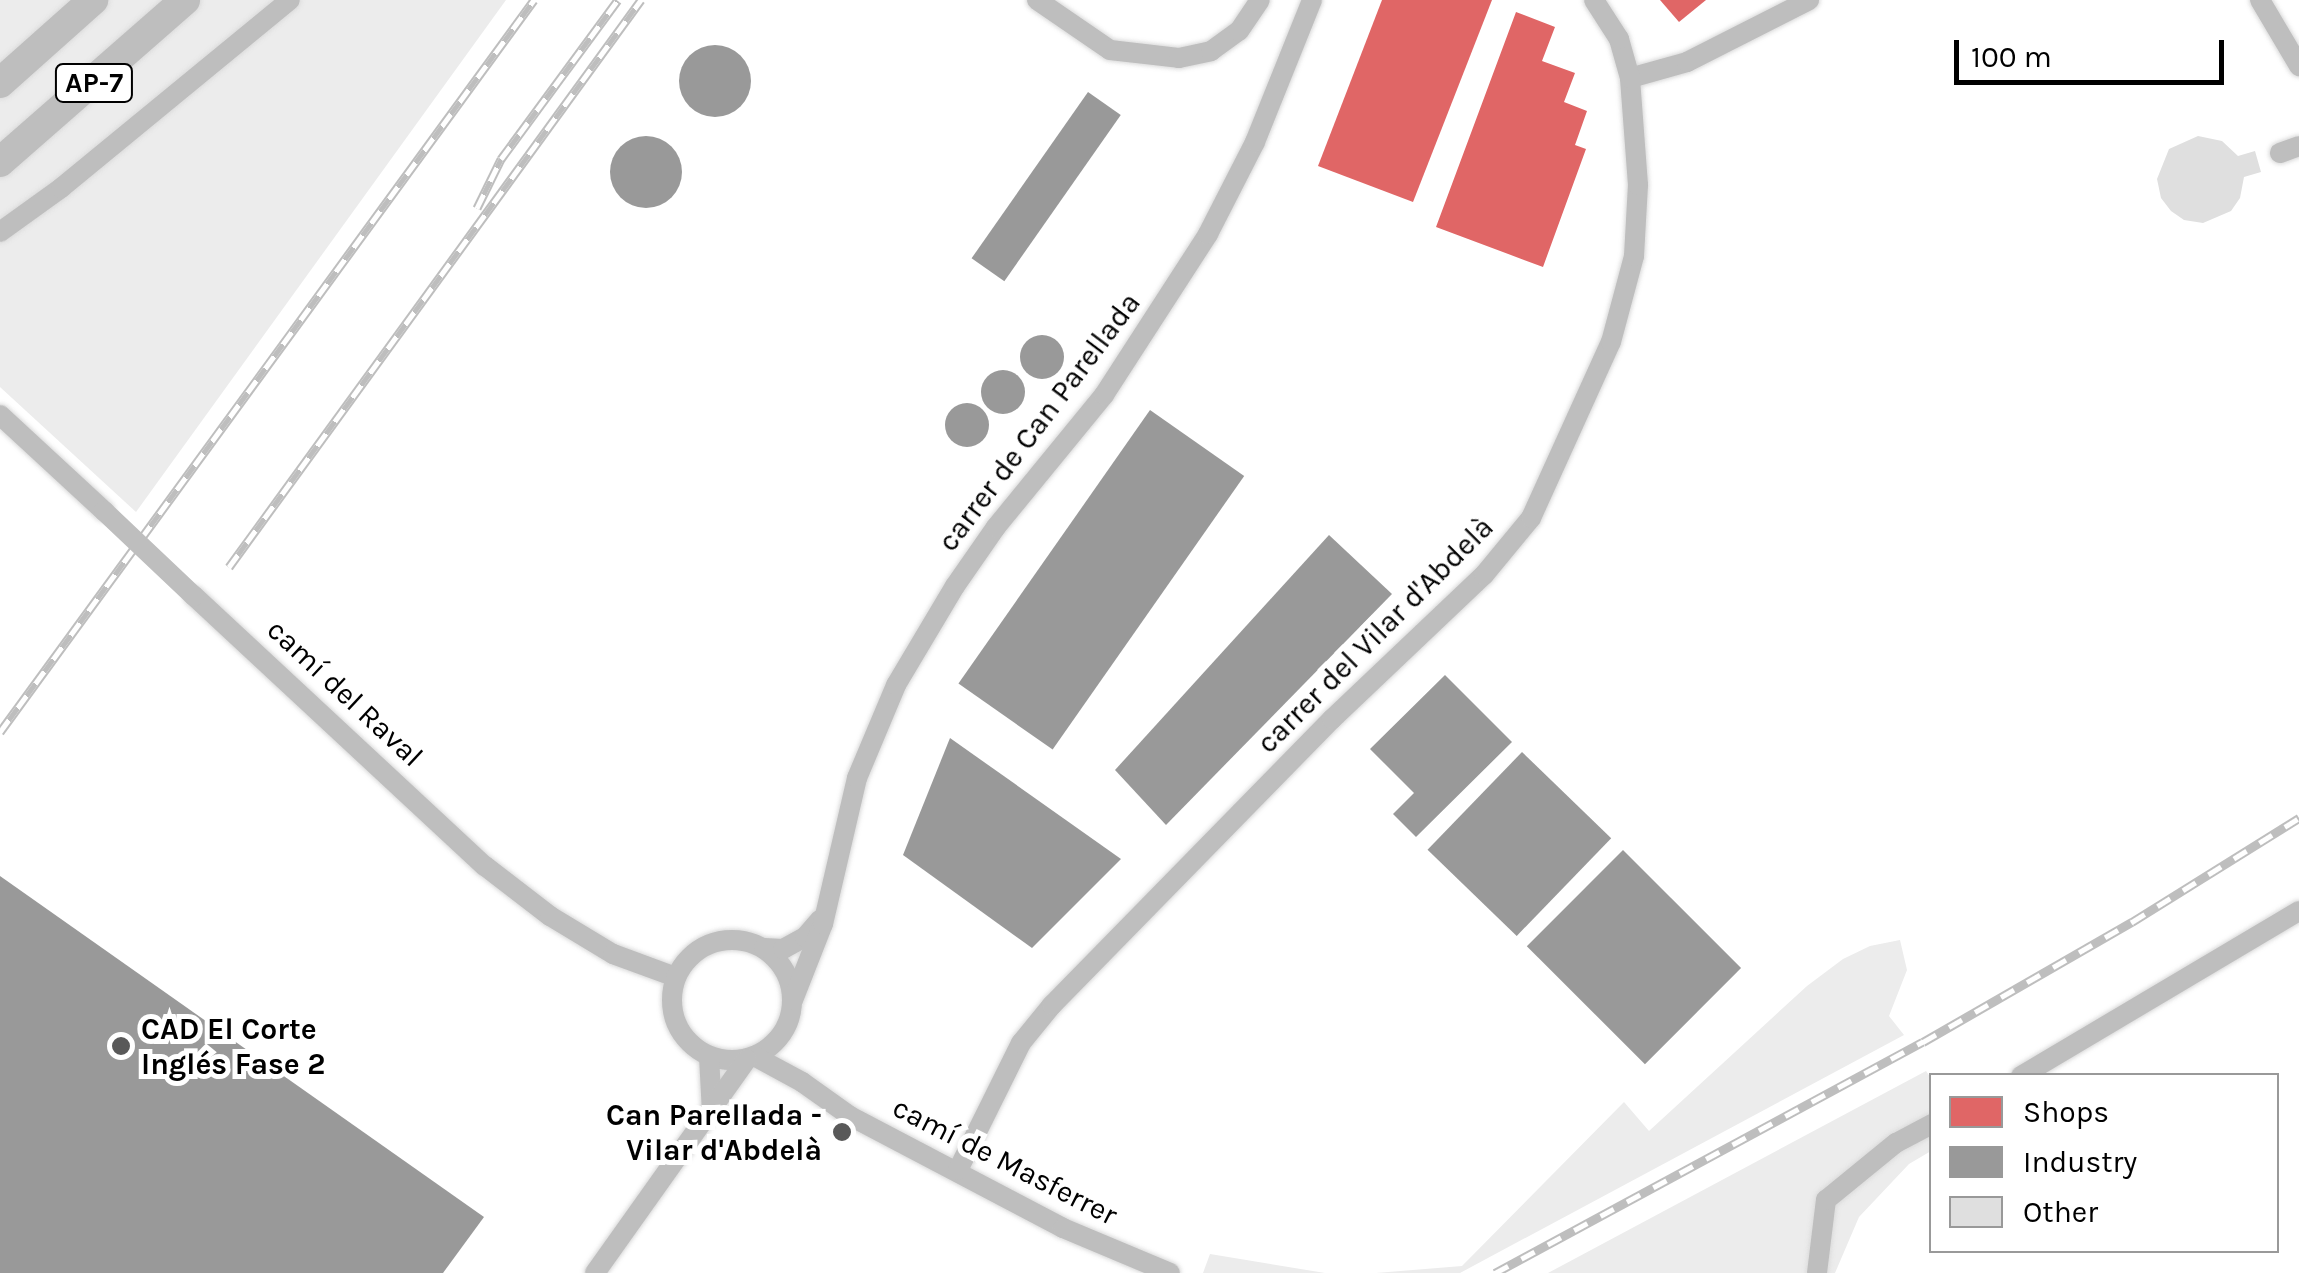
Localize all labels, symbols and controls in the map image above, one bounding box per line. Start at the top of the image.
scale bar [1959,20,2229,82]
text: 100 m [1971,39,2052,75]
road number: AP-7 [54,60,134,106]
street label: carrer de Can Parellada [930,286,1148,558]
street label: carrer del Vilar d'Abdelà [1249,509,1501,761]
street label: camí del Raval [260,612,430,774]
place label: CAD El Corte Inglés Fase 2 [141,1011,325,1082]
marker: CAD El Corte Inglés Fase 2 [110,1035,132,1057]
legend [1929,1073,2279,1253]
street label: camí de Masferrer [887,1089,1123,1233]
text: Shops [2023,1094,2109,1130]
place label: Can Parellada - Vilar d'Abdelà [606,1097,822,1168]
marker: Can Parellada - Vilar d'Abdelà [831,1121,853,1143]
text: Industry [2023,1144,2137,1180]
text: Other [2023,1194,2098,1230]

